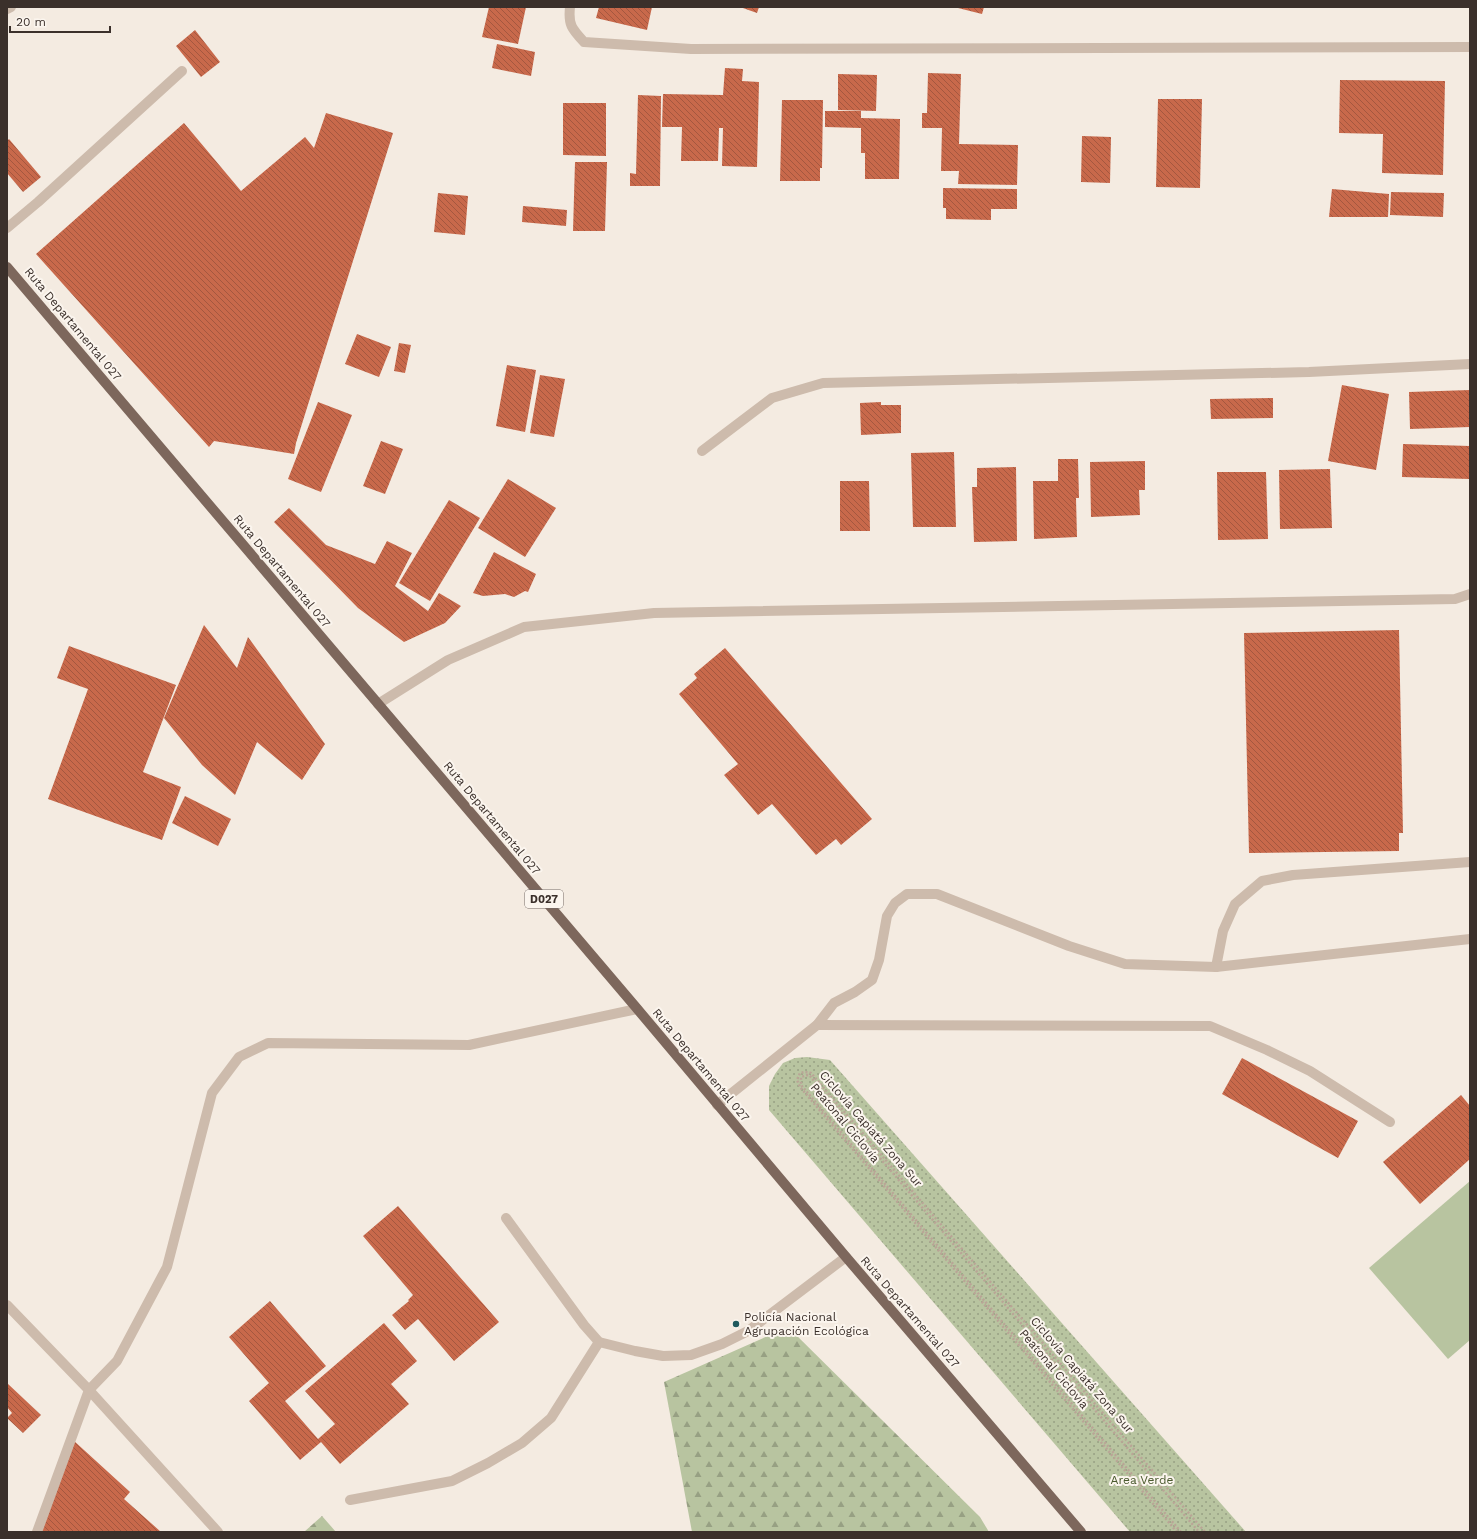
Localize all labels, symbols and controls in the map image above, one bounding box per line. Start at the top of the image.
scale bar [10,8,110,34]
text: 20 m [16,15,46,29]
street label: Ruta Departamental 027 [22,265,124,383]
street label: Ruta Departamental 027 [231,512,333,630]
street label: Ruta Departamental 027 [441,759,543,877]
road number: D027 [525,890,563,908]
street label: Ruta Departamental 027 [650,1006,752,1124]
street label: Ciclovía Capiatá Zona Sur [817,1068,925,1190]
street label: Peatonal Ciclovía [808,1080,883,1166]
street label: Ruta Departamental 027 [858,1253,962,1371]
place label: Policía Nacional Agrupación Ecológica [744,1310,869,1338]
street label: Ciclovía Capiatá Zona Sur [1028,1314,1136,1436]
marker: Policía Nacional Agrupación Ecológica [731,1319,741,1329]
street label: Peatonal Ciclovía [1017,1326,1092,1412]
park label: Area Verde [1110,1473,1174,1487]

